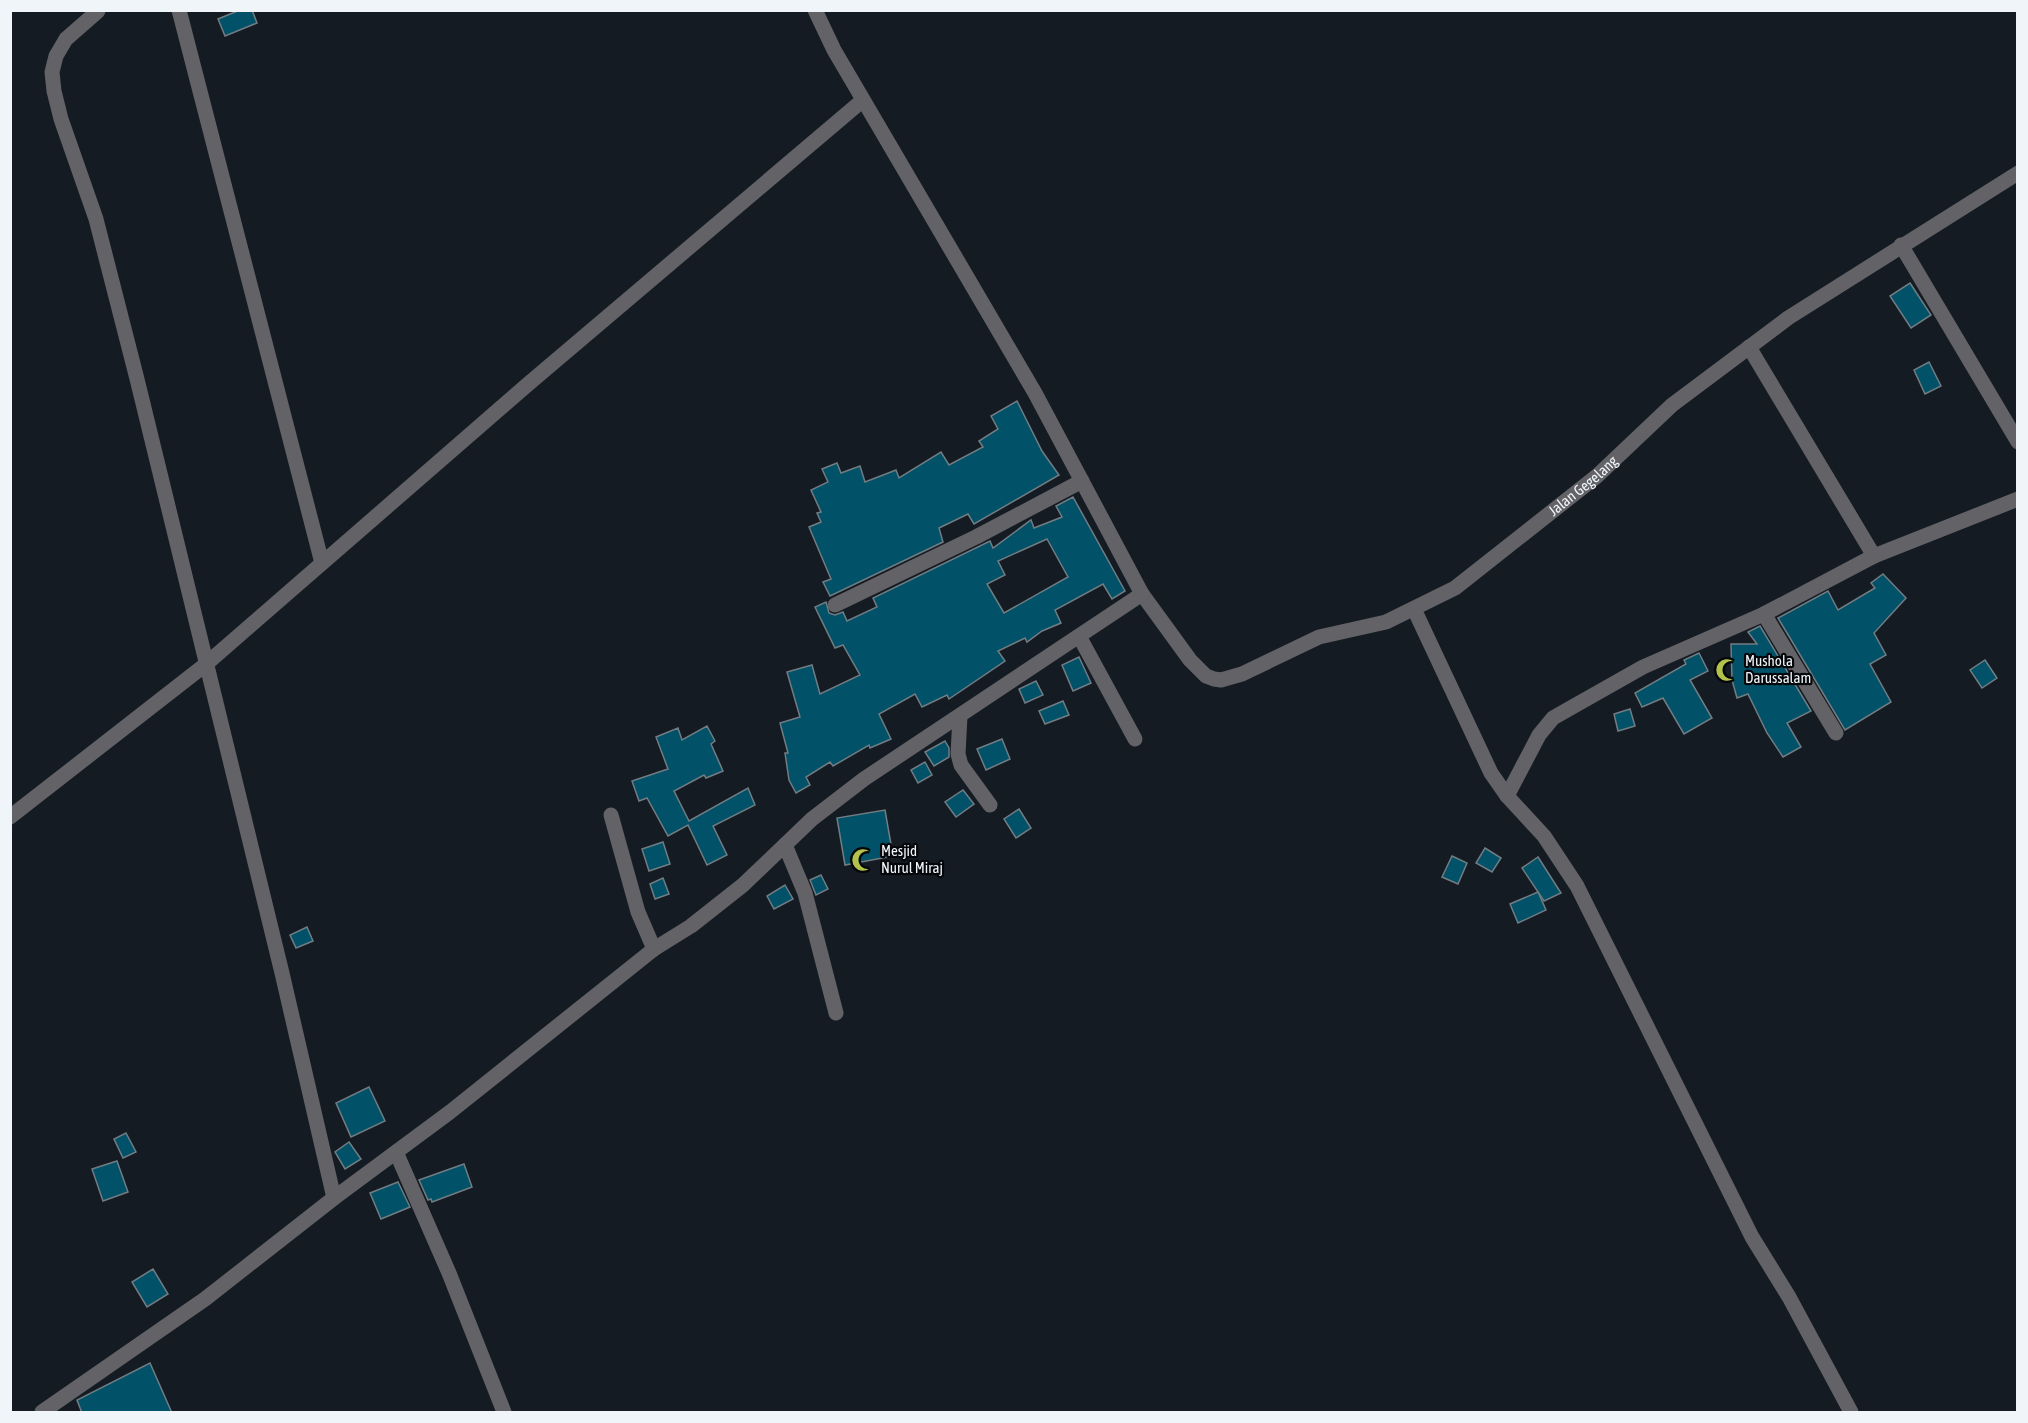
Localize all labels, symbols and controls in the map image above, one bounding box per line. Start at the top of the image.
street label: Jalan Gegelang [1545,452,1621,519]
place label: Mushola Darussalam [1745,652,1811,686]
mosque icon: Mushola Darussalam [1714,657,1740,683]
place label: Mesjid Nurul Miraj [881,842,943,876]
mosque icon: Mesjid Nurul Miraj [850,847,876,873]

